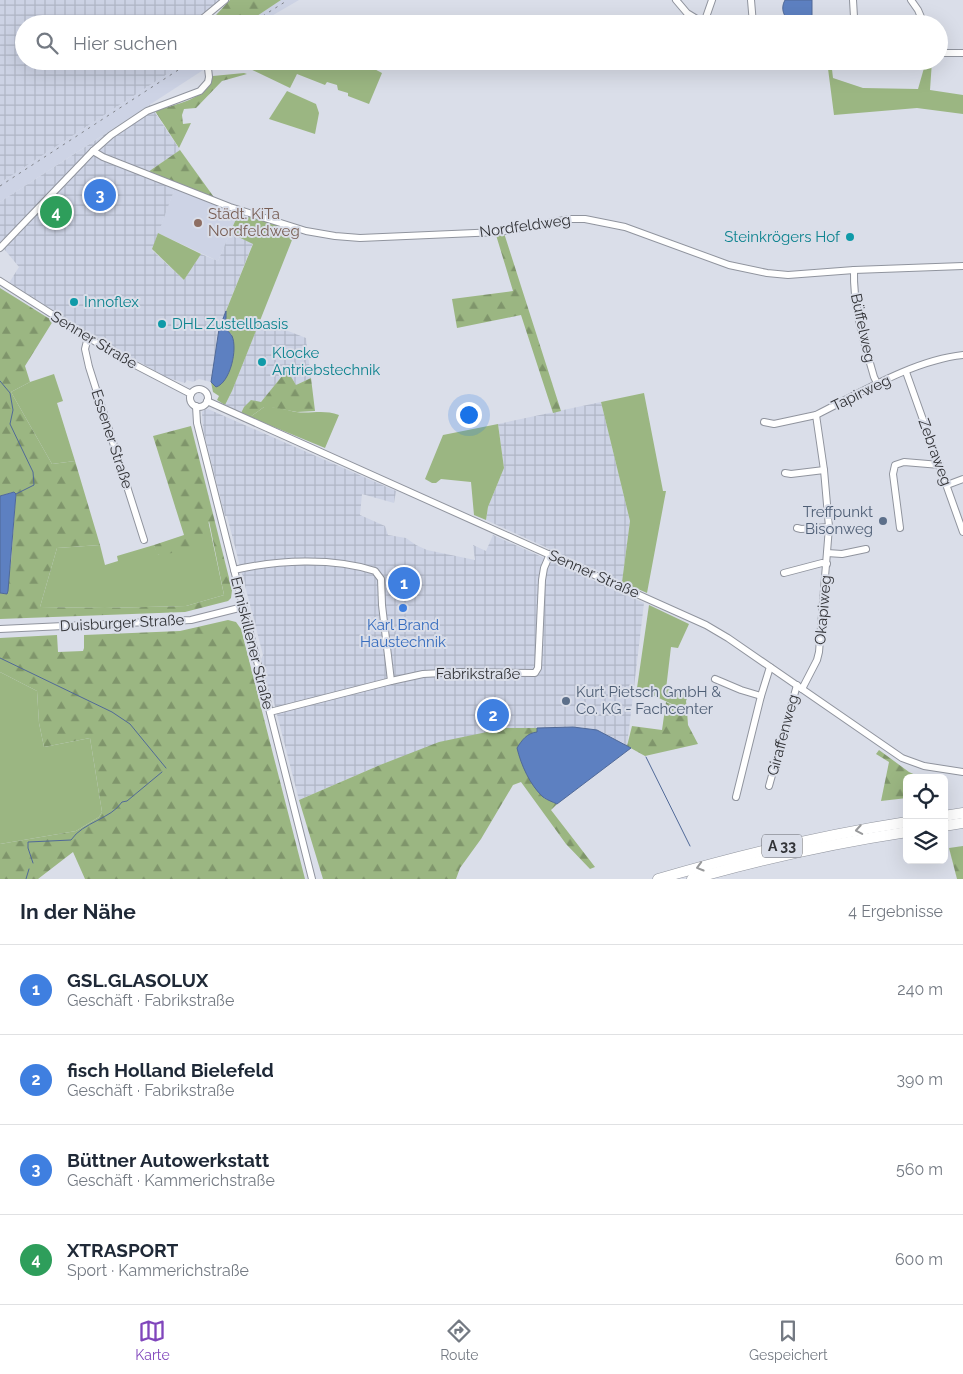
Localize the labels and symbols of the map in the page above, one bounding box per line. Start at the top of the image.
pin: 3 [84,176,116,214]
pin: 4 [40,193,72,231]
place label: Städt. KiTa Nordfeldweg [208,205,300,240]
street label: Nordfeldweg [478,211,572,241]
marker: Städt. KiTa Nordfeldweg [192,217,204,229]
place label: Steinkrögers Hof [724,228,841,246]
marker: Steinkrögers Hof [844,231,856,243]
street label: Büffelweg [847,292,879,364]
place label: Innoflex [84,293,139,311]
marker: Innoflex [68,296,80,308]
street label: Senner Straße [48,307,141,373]
place label: DHL Zustellbasis [172,315,288,333]
marker: DHL Zustellbasis [156,318,168,330]
place label: Klocke Antriebstechnik [272,344,380,379]
marker: Klocke Antriebstechnik [256,356,268,368]
street label: Tapirweg [828,371,894,415]
street label: Essener Straße [87,387,137,491]
your location [456,402,482,428]
street label: Zebraweg [914,416,956,488]
place label: Treffpunkt Bisonweg [803,503,873,538]
marker: Treffpunkt Bisonweg [877,515,889,527]
street label: Senner Straße [546,546,642,602]
pin: 1 [388,564,420,602]
street label: Okapiweg [811,574,835,646]
street label: Enniskillener Straße [227,575,277,711]
marker: Karl Brand Haustechnik [397,602,409,614]
street label: Duisburger Straße [59,611,185,635]
place label: Karl Brand Haustechnik [360,616,446,651]
street label: Fabrikstraße [436,665,520,683]
place label: Kurt Pietsch GmbH & Co. KG - Fachcenter [576,683,721,718]
street label: Giraffenweg [764,692,802,778]
marker: Kurt Pietsch GmbH & Co. KG - Fachcenter [560,695,572,707]
pin: 2 [477,696,509,734]
one-way arrow [854,825,863,835]
road number: A 33 [762,834,802,858]
one-way arrow [697,861,705,871]

